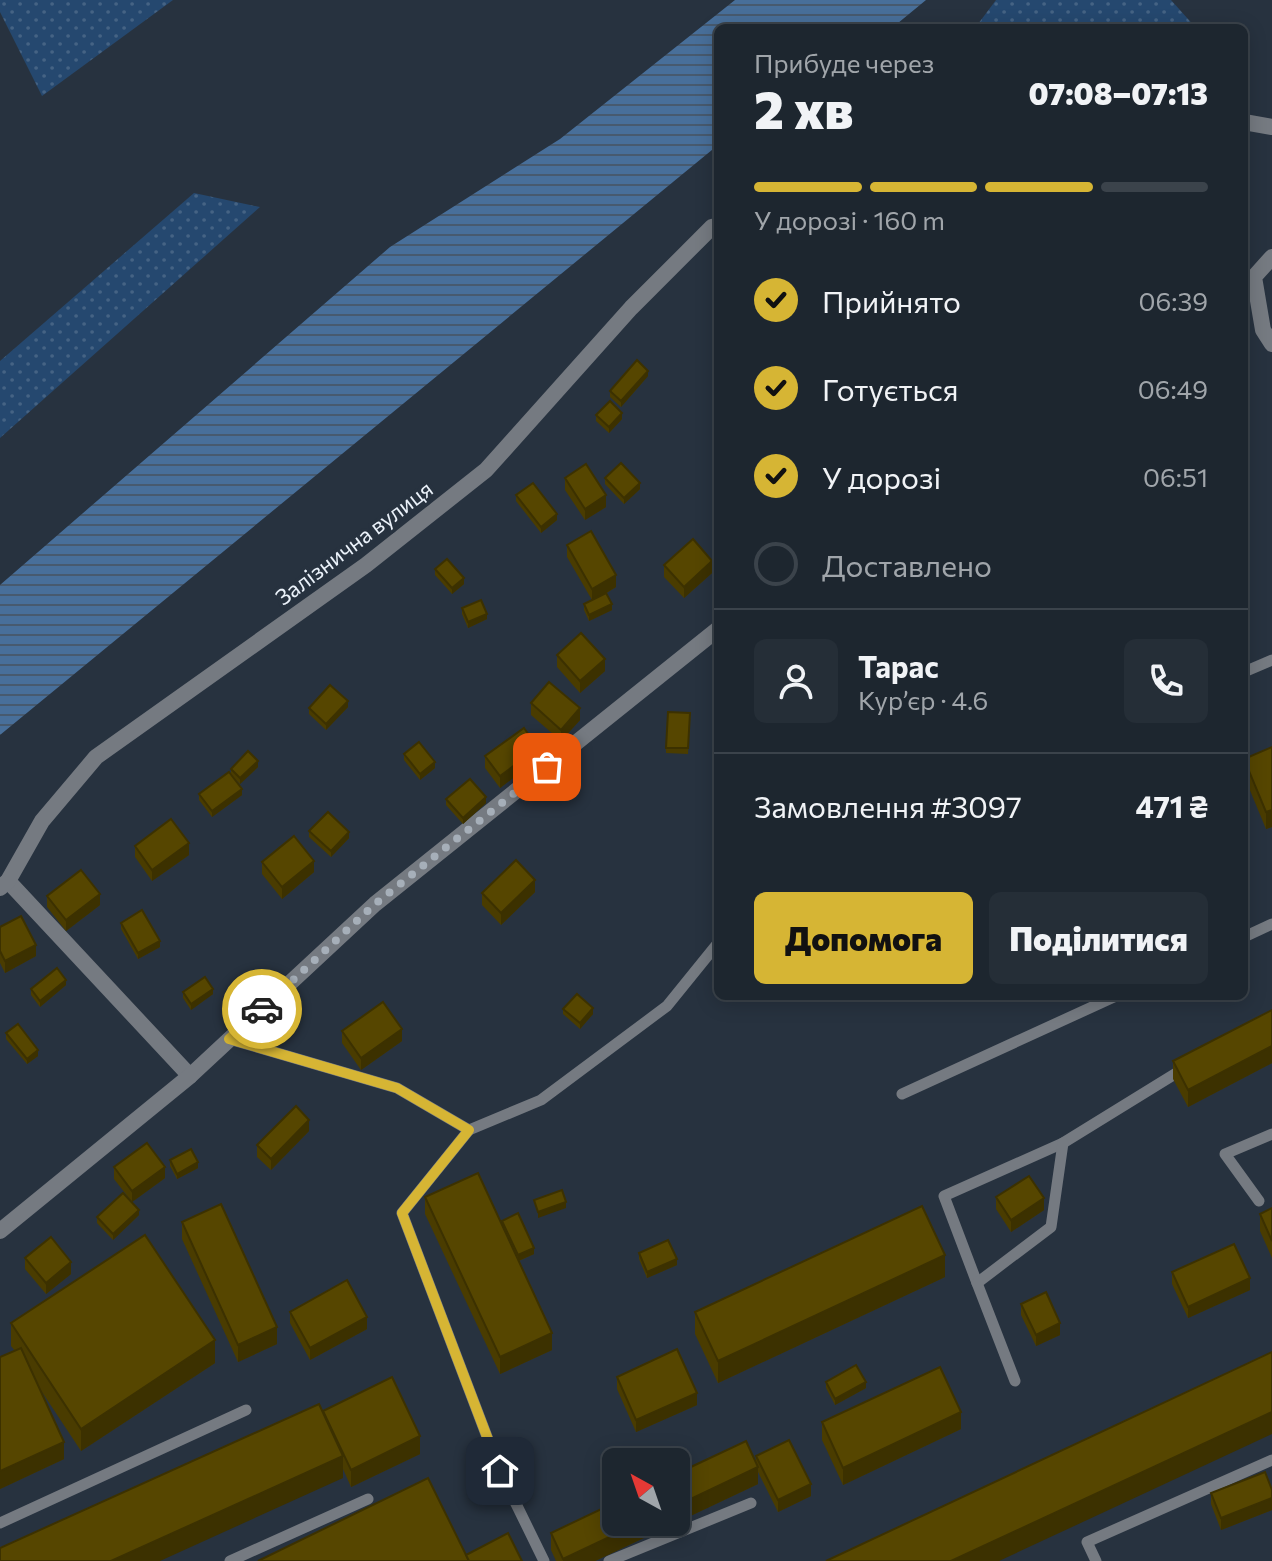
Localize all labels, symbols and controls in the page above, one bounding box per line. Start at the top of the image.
text: Прибуде через [754,47,934,78]
text: 07:08–07:13 [1029,74,1208,111]
text: 2 хв [754,76,853,140]
text: У дорозі · 160 m [754,204,945,235]
icon: check [754,278,798,322]
text: Прийнято [822,282,961,319]
text: 06:39 [1139,285,1208,316]
icon: check [754,366,798,410]
text: Готується [822,370,959,407]
text: 06:49 [1138,373,1208,404]
icon: check [754,454,798,498]
text: У дорозі [822,458,941,495]
text: 06:51 [1143,461,1208,492]
street label: Залізнична вулиця [270,475,438,611]
text: Доставлено [822,546,992,583]
button: person [754,639,838,723]
button: phone [1124,639,1208,723]
text: Тарас [858,647,939,684]
text: Кур’єр · 4.6 [858,684,988,715]
pin [513,733,581,801]
icon: bag [525,745,569,789]
text: Замовлення #3097 [754,787,1022,824]
text: 471 ₴ [1136,787,1208,824]
button: Допомога [754,892,973,984]
button: Поділитися [989,892,1208,984]
courier [222,969,302,1049]
icon: car [240,987,284,1031]
pin [466,1437,534,1505]
north arrow [602,1448,690,1536]
map controls [602,1448,690,1536]
icon: home [478,1449,522,1493]

